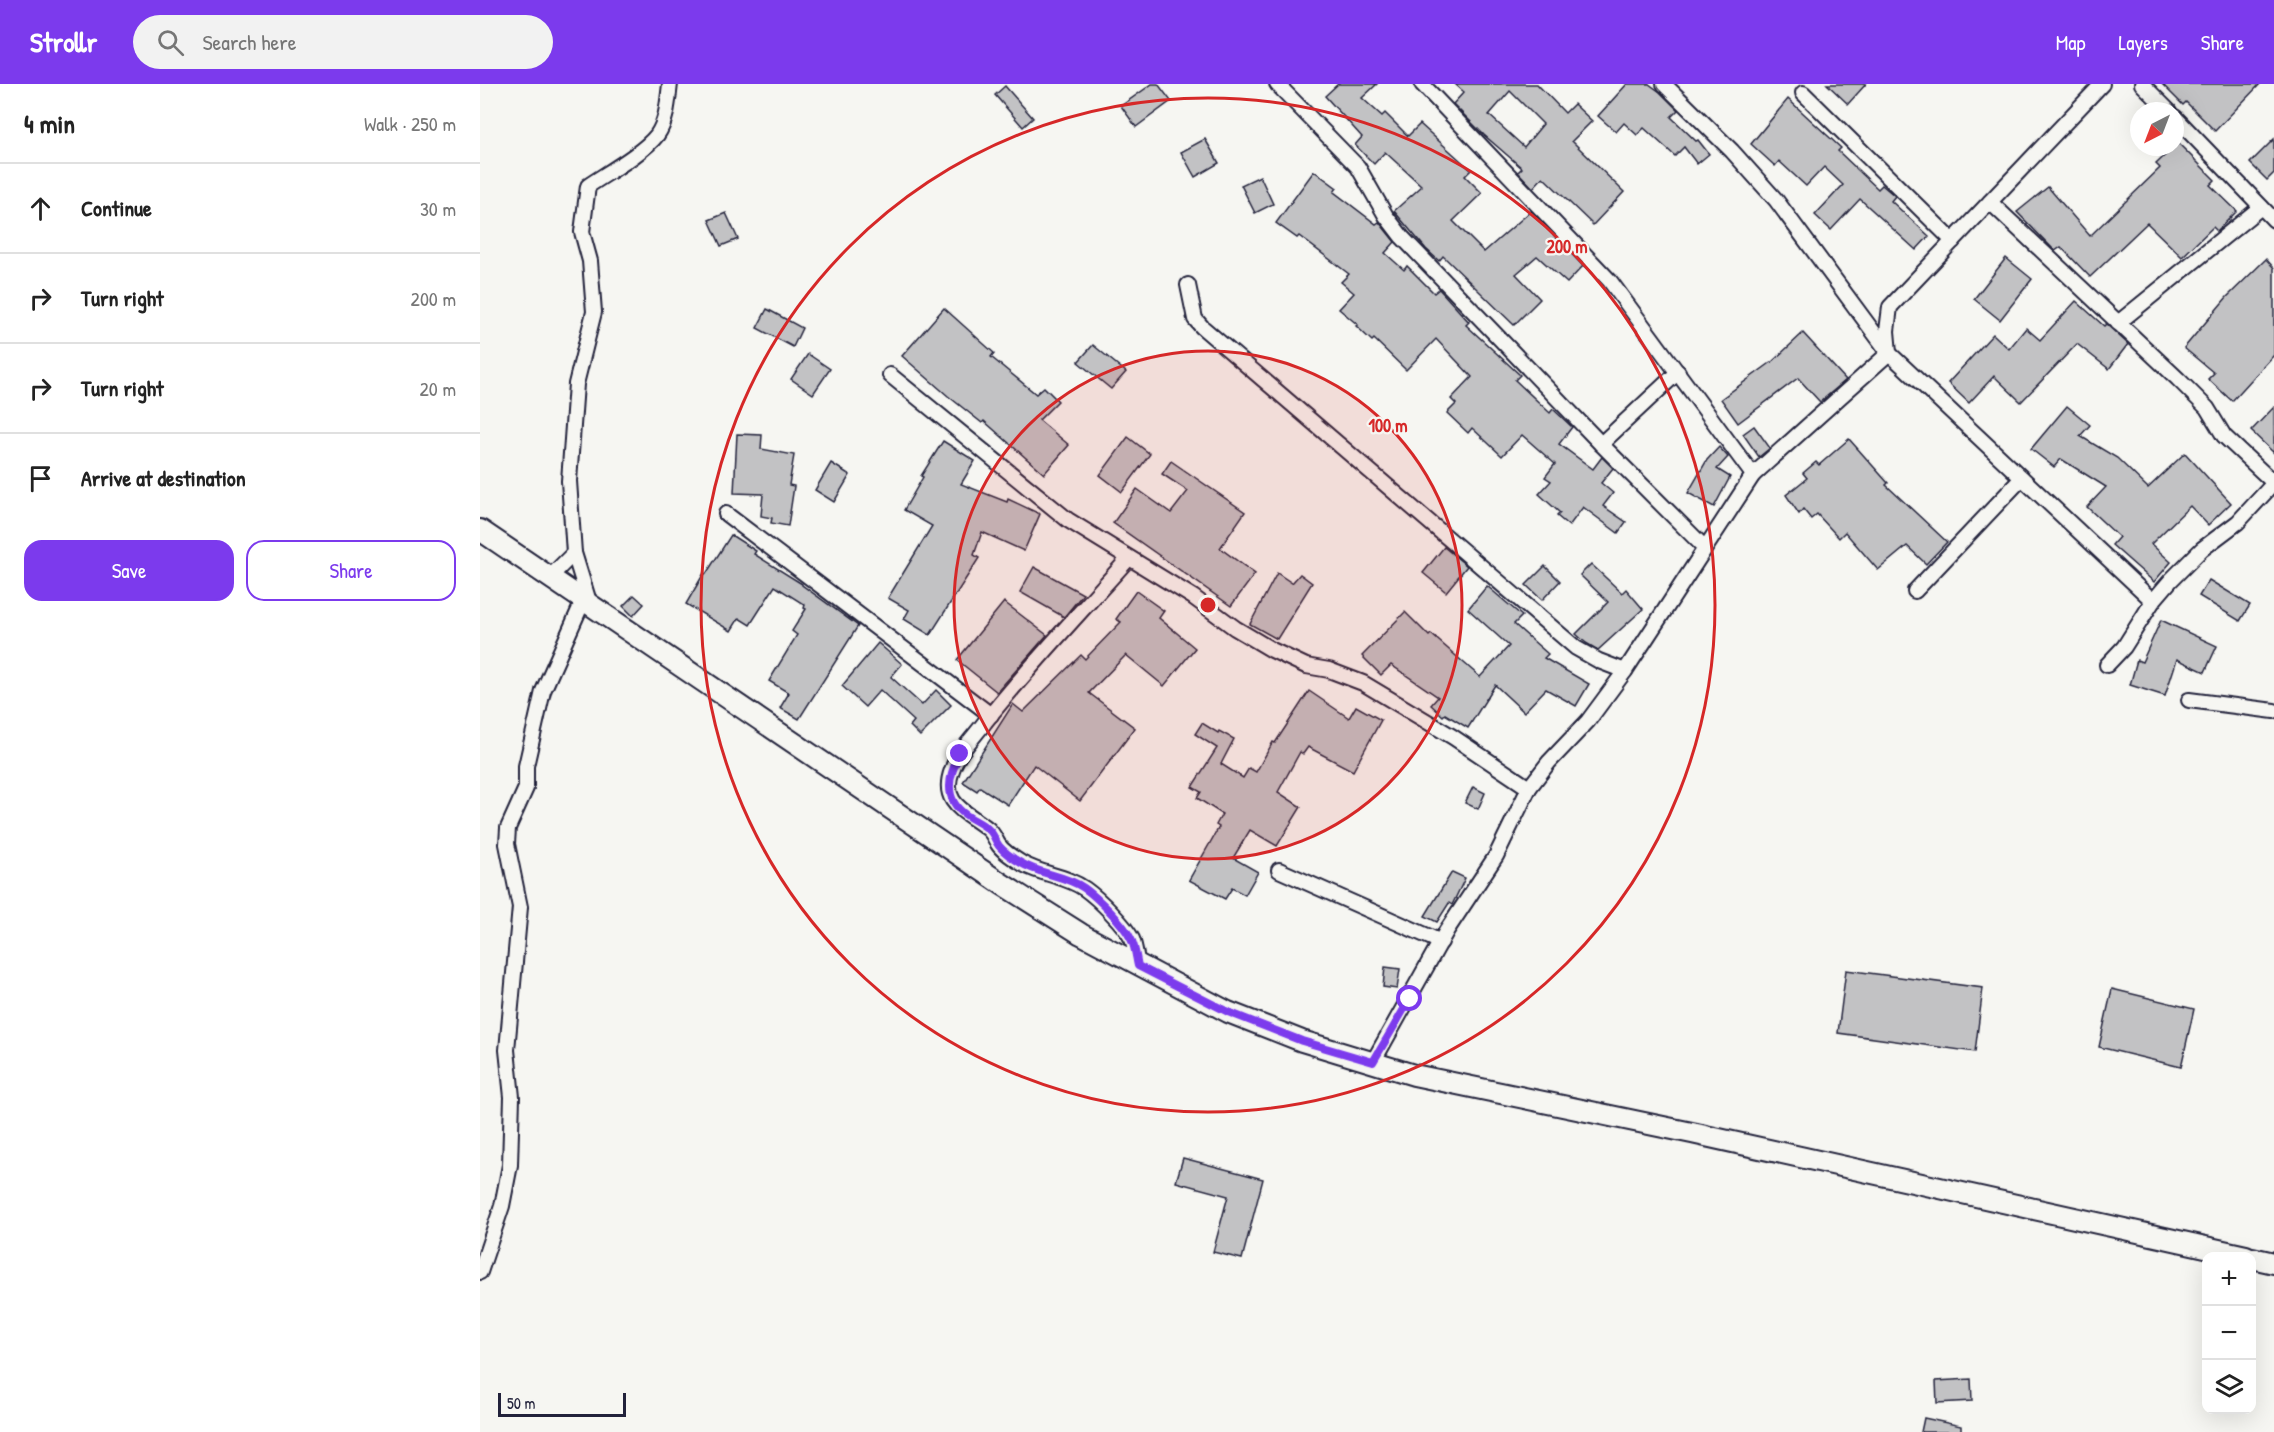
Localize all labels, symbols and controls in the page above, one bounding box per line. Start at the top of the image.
search box [133,15,553,69]
text: Strollr [30,23,97,61]
icon: search [154,26,187,59]
text: Search here [202,27,296,57]
text: Map [2056,28,2085,57]
text: Layers [2118,28,2168,57]
text: Share [2201,28,2244,57]
north arrow [2130,102,2184,156]
text: 4 min [24,106,75,141]
text: Walk · 250 m [364,110,456,137]
icon: ahead [24,192,57,225]
text: Continue [81,193,152,223]
text: 30 m [420,195,456,222]
text: 200 m [1547,234,1587,259]
icon: right [24,282,57,315]
text: Turn right [81,283,164,313]
text: 200 m [411,285,456,312]
icon: right [24,372,57,405]
text: Turn right [81,373,164,403]
text: 20 m [419,375,456,402]
text: 100 m [1368,413,1408,438]
icon: arrive [24,462,57,495]
text: Arrive at destination [81,463,246,493]
button: Save [24,540,234,601]
button: Share [246,540,456,601]
centre of rings [1198,595,1218,615]
route end [946,740,972,766]
route start [1396,985,1422,1011]
map controls [2202,1252,2256,1414]
button: + [2202,1252,2256,1306]
button: − [2202,1306,2256,1360]
button: layers [2202,1360,2256,1414]
scale bar [498,1390,626,1418]
text: 50 m [507,1392,536,1414]

